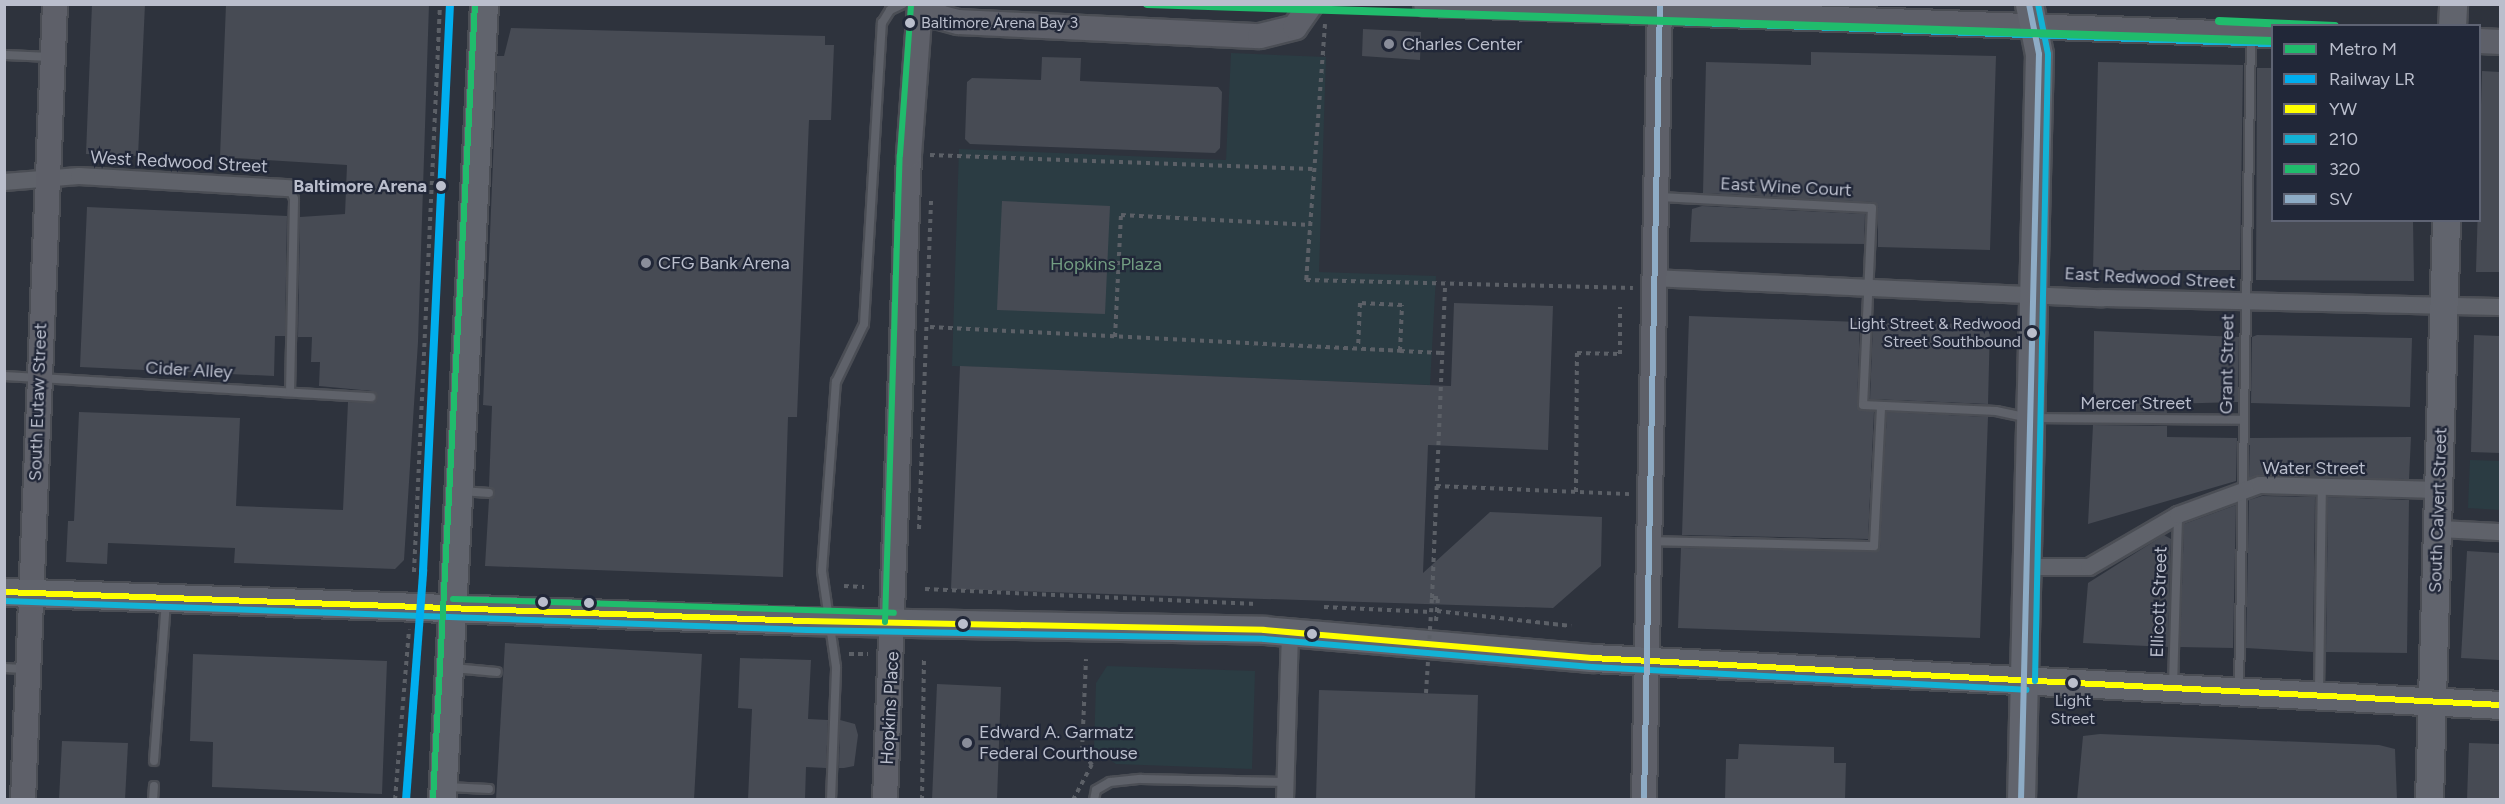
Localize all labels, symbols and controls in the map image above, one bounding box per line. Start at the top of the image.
place label: Baltimore Arena Bay 3 [921,13,1078,33]
marker: Baltimore Arena Bay 3 [904,17,916,29]
legend [2271,24,2481,222]
place label: Charles Center [1402,33,1522,55]
marker: Charles Center [1380,35,1398,53]
text: Metro M [2329,38,2397,60]
text: Railway LR [2329,68,2415,90]
text: YW [2329,98,2357,120]
text: 210 [2329,128,2358,150]
street label: West Redwood Street [90,147,268,177]
text: 320 [2329,158,2360,180]
street label: East Wine Court [1720,173,1852,201]
place label: Baltimore Arena [293,175,427,197]
marker: Baltimore Arena [432,177,450,195]
text: SV [2329,188,2353,210]
place label: CFG Bank Arena [658,252,790,274]
park label: Hopkins Plaza [1050,253,1162,275]
marker: CFG Bank Arena [639,256,653,270]
street label: East Redwood Street [2064,263,2236,293]
place label: Light Street & Redwood Street Southbound [1849,314,2021,352]
street label: Grant Street [2215,314,2239,414]
street label: South Eutaw Street [24,323,52,481]
marker: Light Street & Redwood Street Southbound [2026,327,2038,339]
street label: Cider Alley [145,357,233,383]
street label: Mercer Street [2080,392,2192,414]
street label: South Calvert Street [2424,427,2452,593]
street label: Water Street [2262,457,2366,479]
street label: Ellicott Street [2146,546,2172,658]
unlabelled marker [537,596,549,608]
unlabelled marker [583,597,595,609]
unlabelled marker [957,618,969,630]
unlabelled marker [1306,628,1318,640]
street label: Hopkins Place [876,651,904,765]
marker: Light Street [2067,677,2079,689]
place label: Light Street [2051,691,2095,729]
place label: Edward A. Garmatz Federal Courthouse [979,722,1138,764]
marker: Edward A. Garmatz Federal Courthouse [960,736,974,750]

